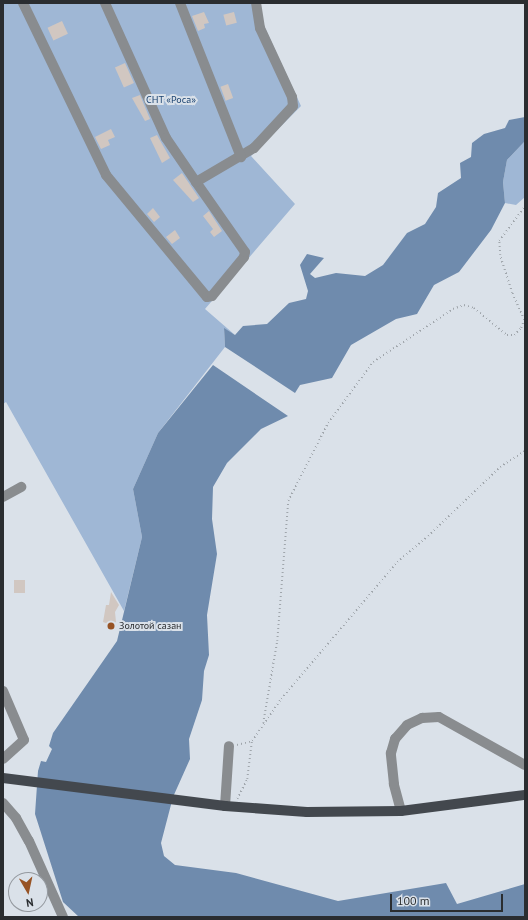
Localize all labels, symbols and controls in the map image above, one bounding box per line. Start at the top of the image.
park label: СНТ «Роса» [146,94,196,106]
place label: Золотой сазан [119,620,181,632]
marker: Золотой сазан [106,621,116,631]
north arrow [8,872,48,912]
scale bar [392,886,505,912]
text: 100 m [397,893,430,908]
text: N [25,895,34,910]

